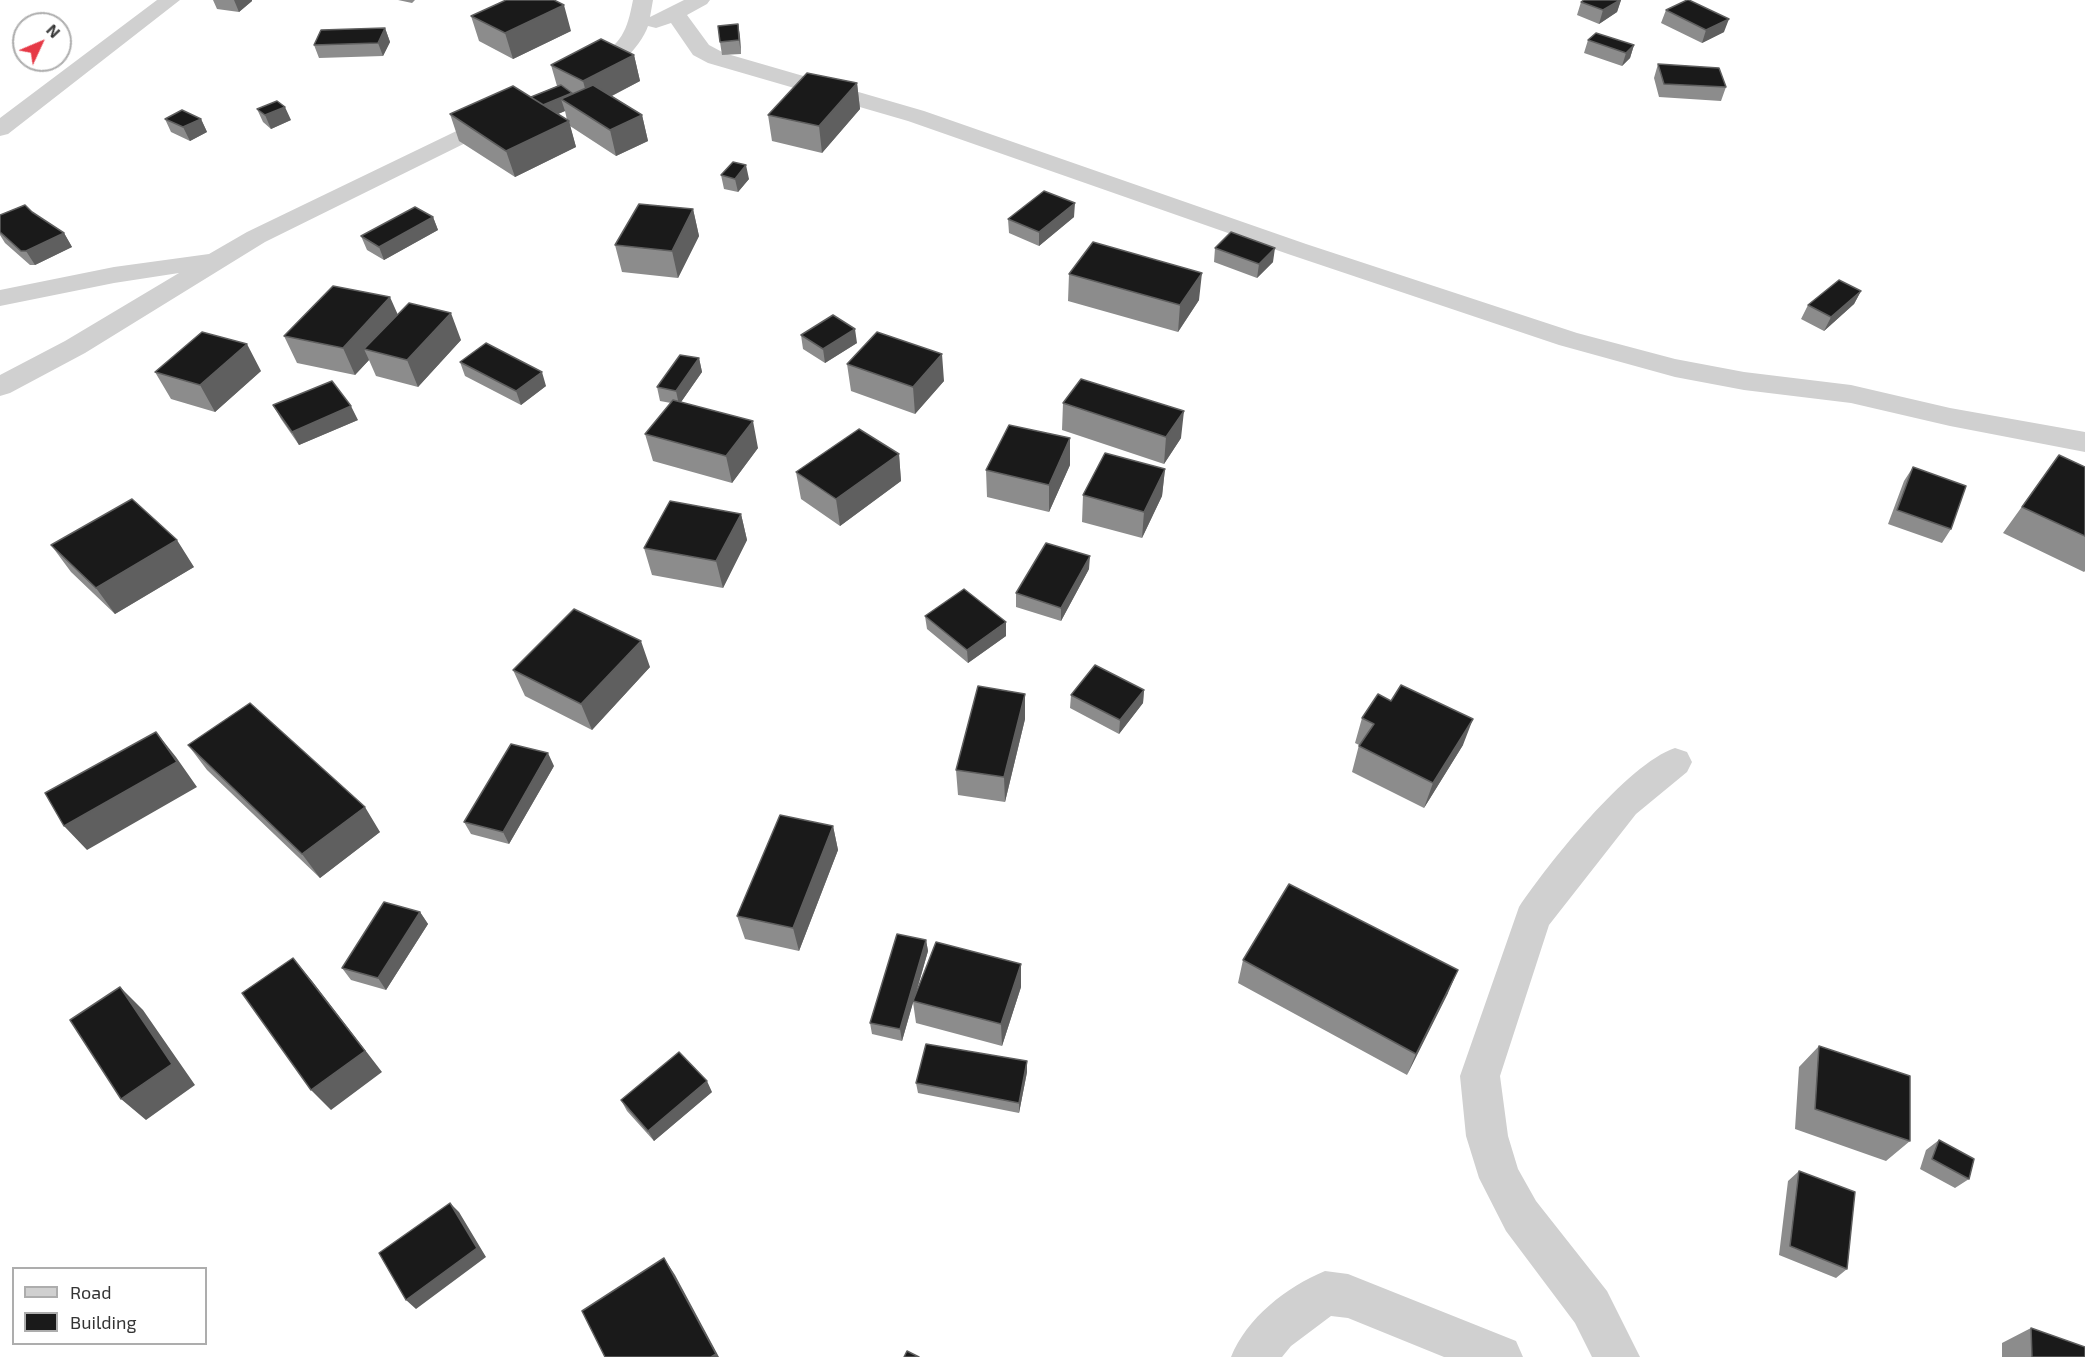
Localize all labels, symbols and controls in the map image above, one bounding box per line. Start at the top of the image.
north arrow [12,12,72,72]
text: N [43,20,65,41]
legend [12,1267,207,1345]
text: Road [70,1281,111,1303]
text: Building [70,1311,137,1333]

